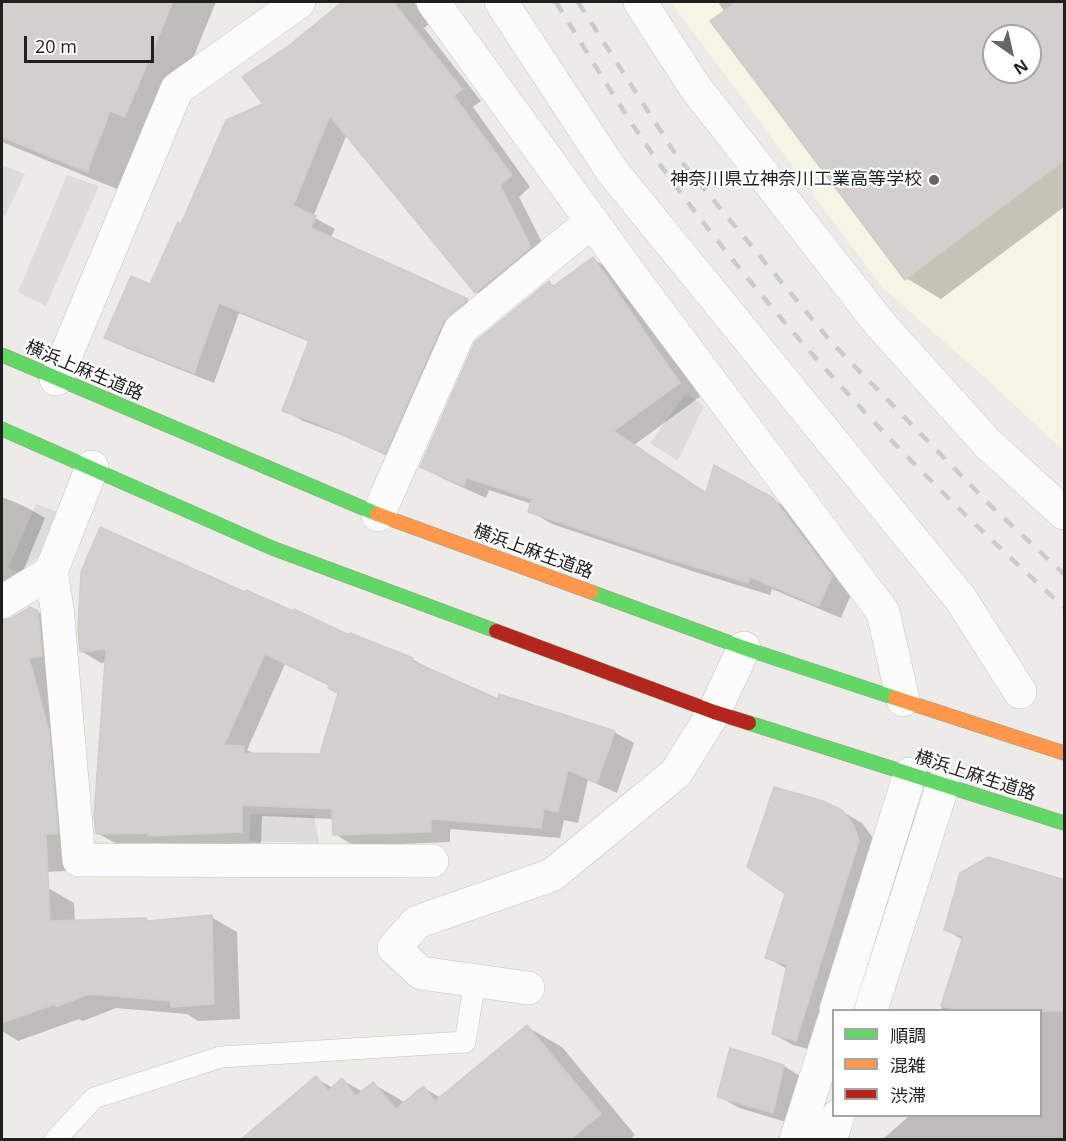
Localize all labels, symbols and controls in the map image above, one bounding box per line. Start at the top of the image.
scale bar [27,24,158,62]
north arrow [982,24,1042,84]
text: 20 m [35,34,77,58]
text: N [1009,55,1032,80]
place label: 神奈川県立神奈川工業高等学校 [670,169,922,191]
marker: 神奈川県立神奈川工業高等学校 [927,173,941,187]
street label: 横浜上麻生道路 [22,336,146,406]
street label: 横浜上麻生道路 [470,520,596,584]
street label: 横浜上麻生道路 [912,746,1038,806]
legend [832,1009,1042,1117]
text: 順調 [890,1023,926,1047]
text: 混雑 [890,1053,926,1077]
text: 渋滞 [890,1083,926,1107]

